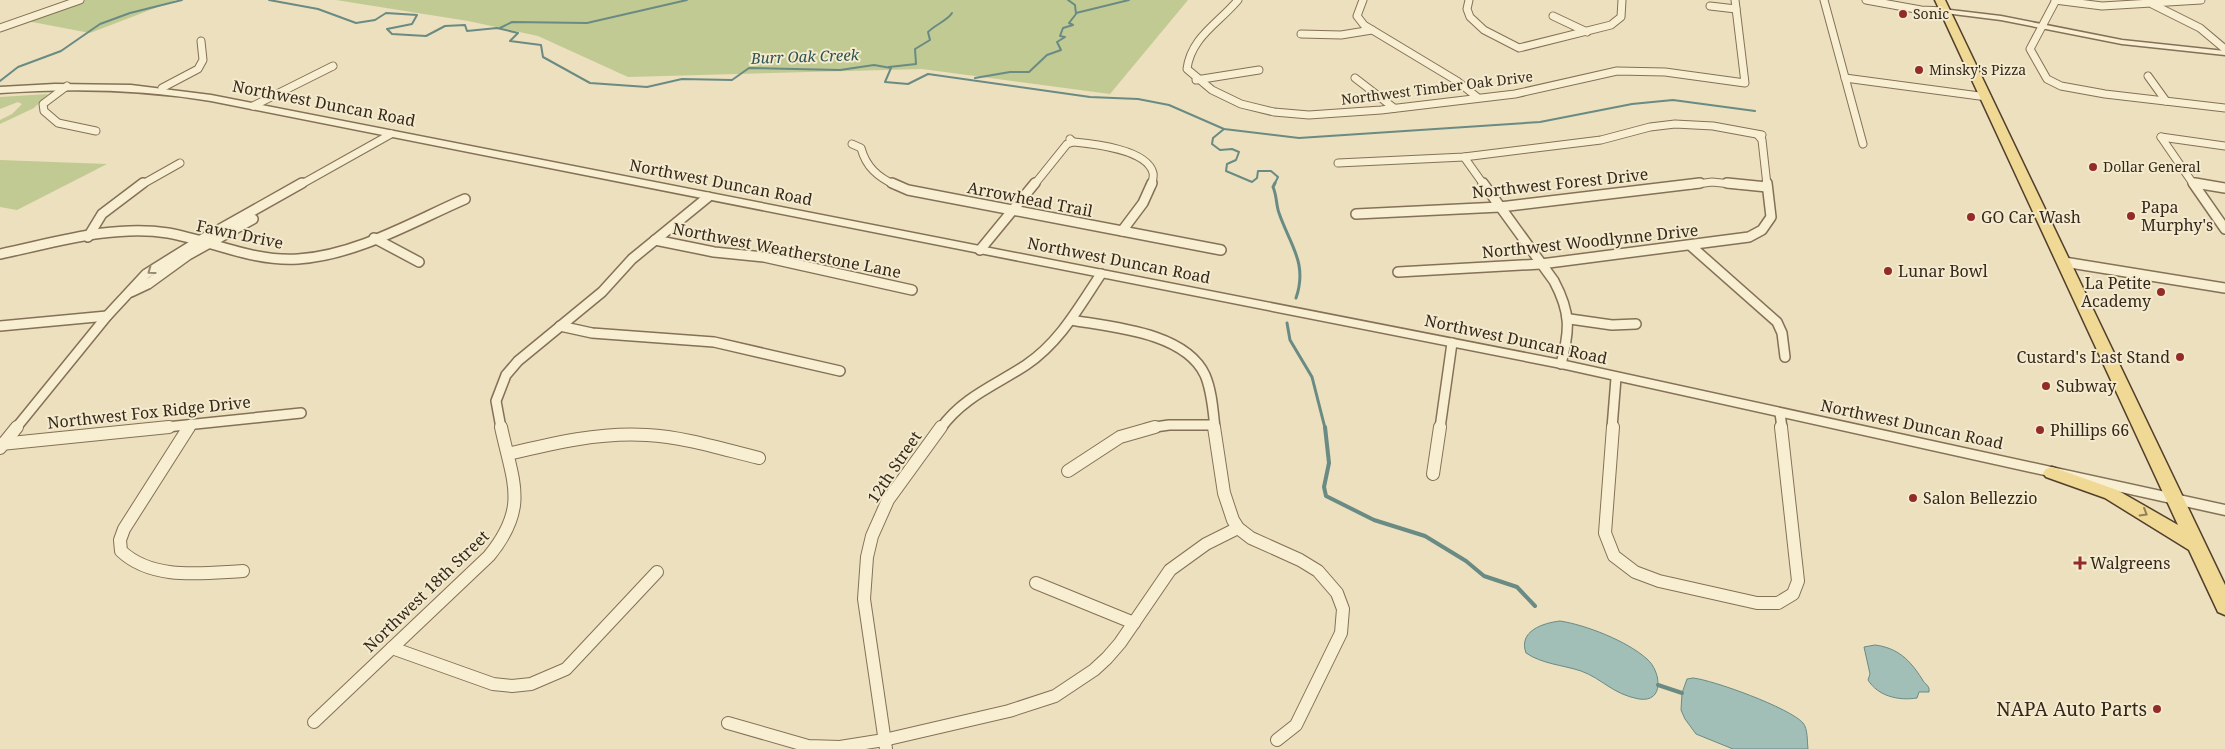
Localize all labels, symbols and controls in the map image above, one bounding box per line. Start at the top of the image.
place label: Sonic [1913,4,1949,23]
marker: Sonic [1897,8,1909,20]
water label: Burr Oak Creek [749,44,860,68]
place label: Minsky's Pizza [1929,60,2026,79]
marker: Minsky's Pizza [1913,64,1925,76]
street label: Northwest Timber Oak Drive [1340,66,1534,109]
street label: Northwest Duncan Road [231,74,418,132]
street label: Northwest Duncan Road [628,153,815,211]
place label: Dollar General [2103,157,2201,176]
marker: Dollar General [2087,161,2099,173]
street label: Northwest Forest Drive [1471,163,1649,203]
street label: Arrowhead Trail [965,176,1095,222]
place label: Papa Murphy's [2141,196,2213,236]
place label: GO Car Wash [1981,206,2081,228]
marker: Papa Murphy's [2125,210,2137,222]
marker: GO Car Wash [1965,211,1977,223]
street label: Fawn Drive [195,214,285,254]
street label: Northwest Weatherstone Lane [671,217,903,283]
street label: Northwest Woodlynne Drive [1481,219,1699,263]
street label: Northwest Duncan Road [1026,231,1213,289]
place label: Lunar Bowl [1898,260,1988,282]
one-way arrow [148,265,157,273]
marker: Lunar Bowl [1882,265,1894,277]
place label: La Petite Academy [2081,272,2152,312]
marker: La Petite Academy [2155,286,2167,298]
street label: Northwest Duncan Road [1423,309,1609,369]
place label: Custard's Last Stand [2016,346,2170,368]
marker: Custard's Last Stand [2174,351,2186,363]
place label: Subway [2056,375,2117,397]
marker: Subway [2040,380,2052,392]
street label: Northwest Fox Ridge Drive [46,390,252,434]
street label: Northwest Duncan Road [1819,394,2005,454]
place label: Phillips 66 [2050,419,2129,441]
marker: Phillips 66 [2034,424,2046,436]
street label: 12th Street [862,426,926,507]
place label: Salon Bellezzio [1923,487,2038,509]
marker: Salon Bellezzio [1907,492,1919,504]
one-way arrow [2139,507,2148,517]
street label: Northwest 18th Street [358,525,494,657]
place label: Walgreens [2090,552,2170,574]
marker: Walgreens [2074,557,2086,569]
place label: NAPA Auto Parts [1996,696,2147,722]
marker: NAPA Auto Parts [2151,703,2163,715]

